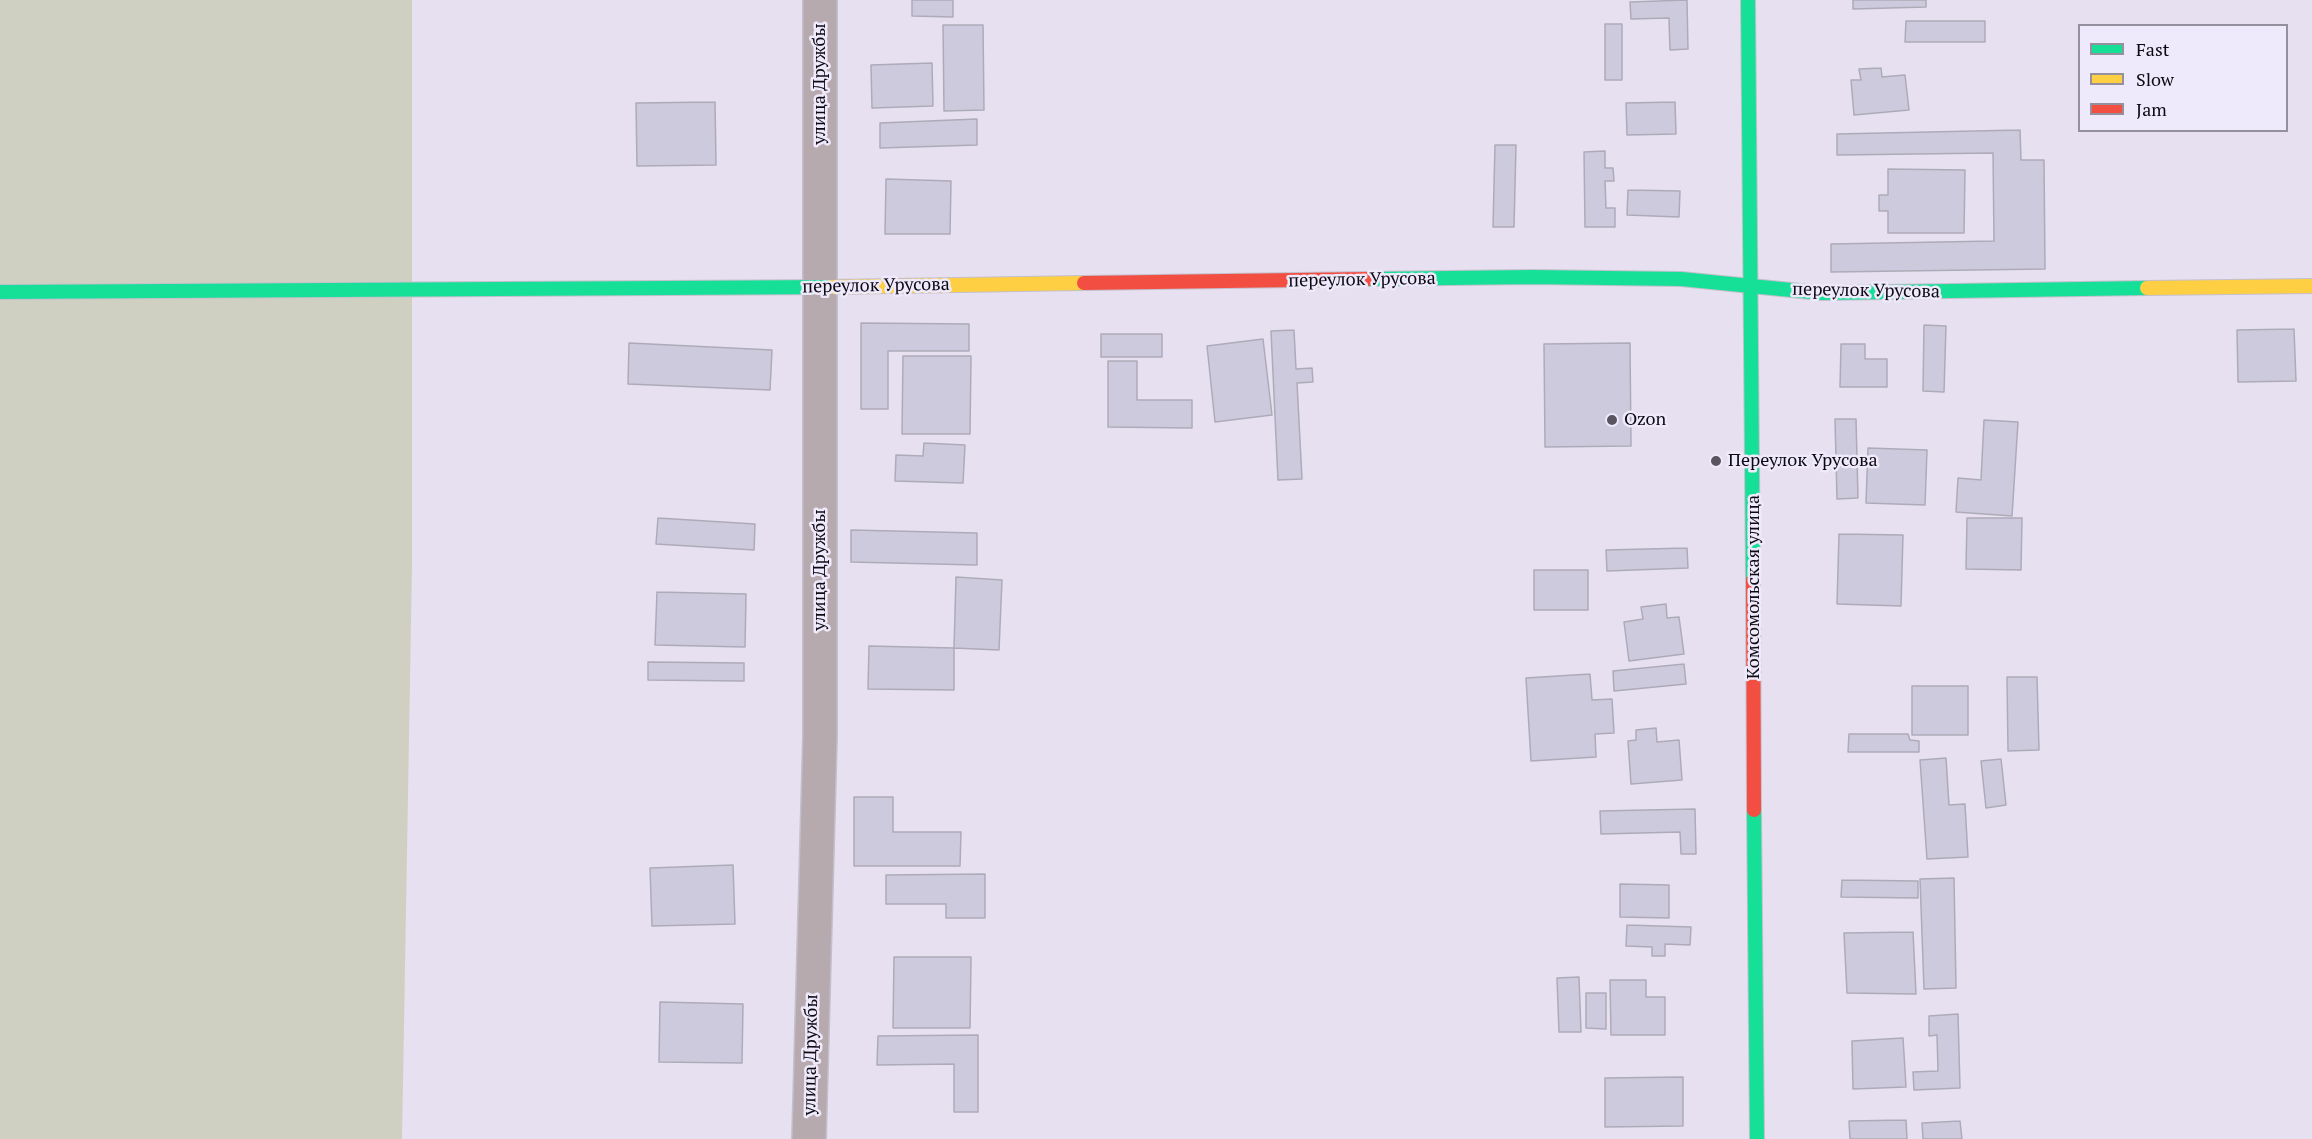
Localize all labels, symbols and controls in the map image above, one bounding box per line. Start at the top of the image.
street label: улица Дружбы [809,23,831,145]
legend [2078,24,2288,132]
text: Fast [2136,37,2169,61]
text: Slow [2136,67,2174,91]
text: Jam [2136,97,2167,121]
street label: переулок Урусова [1288,268,1436,292]
street label: переулок Урусова [802,274,950,298]
street label: переулок Урусова [1792,279,1940,303]
place label: Ozon [1624,409,1666,431]
marker: Ozon [1605,413,1619,427]
place label: Переулок Урусова [1728,450,1878,472]
marker: Переулок Урусова [1709,454,1723,468]
street label: Комсомольская улица [1743,495,1765,679]
street label: улица Дружбы [809,509,831,631]
street label: улица Дружбы [799,994,823,1116]

